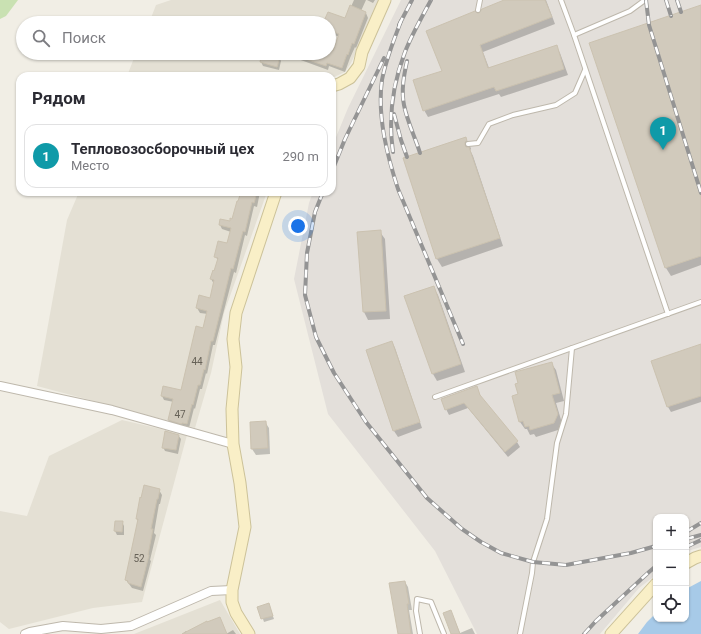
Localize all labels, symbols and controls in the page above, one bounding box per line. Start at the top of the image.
search box [16,16,336,60]
icon: search [30,27,52,49]
text: Поиск [62,29,106,47]
text: Рядом [32,88,86,108]
pin: 1 [650,117,676,150]
text: Тепловозосборочный цех [71,140,254,158]
text: 1 [42,149,50,164]
text: 290 m [282,149,319,164]
text: Место [71,158,109,173]
your location [288,216,308,236]
house number: 44 [191,356,203,367]
house number: 47 [174,409,186,420]
map controls [653,514,689,622]
button: + [653,514,689,550]
button: − [653,550,689,586]
house number: 52 [133,553,145,564]
button: locate [653,586,689,622]

